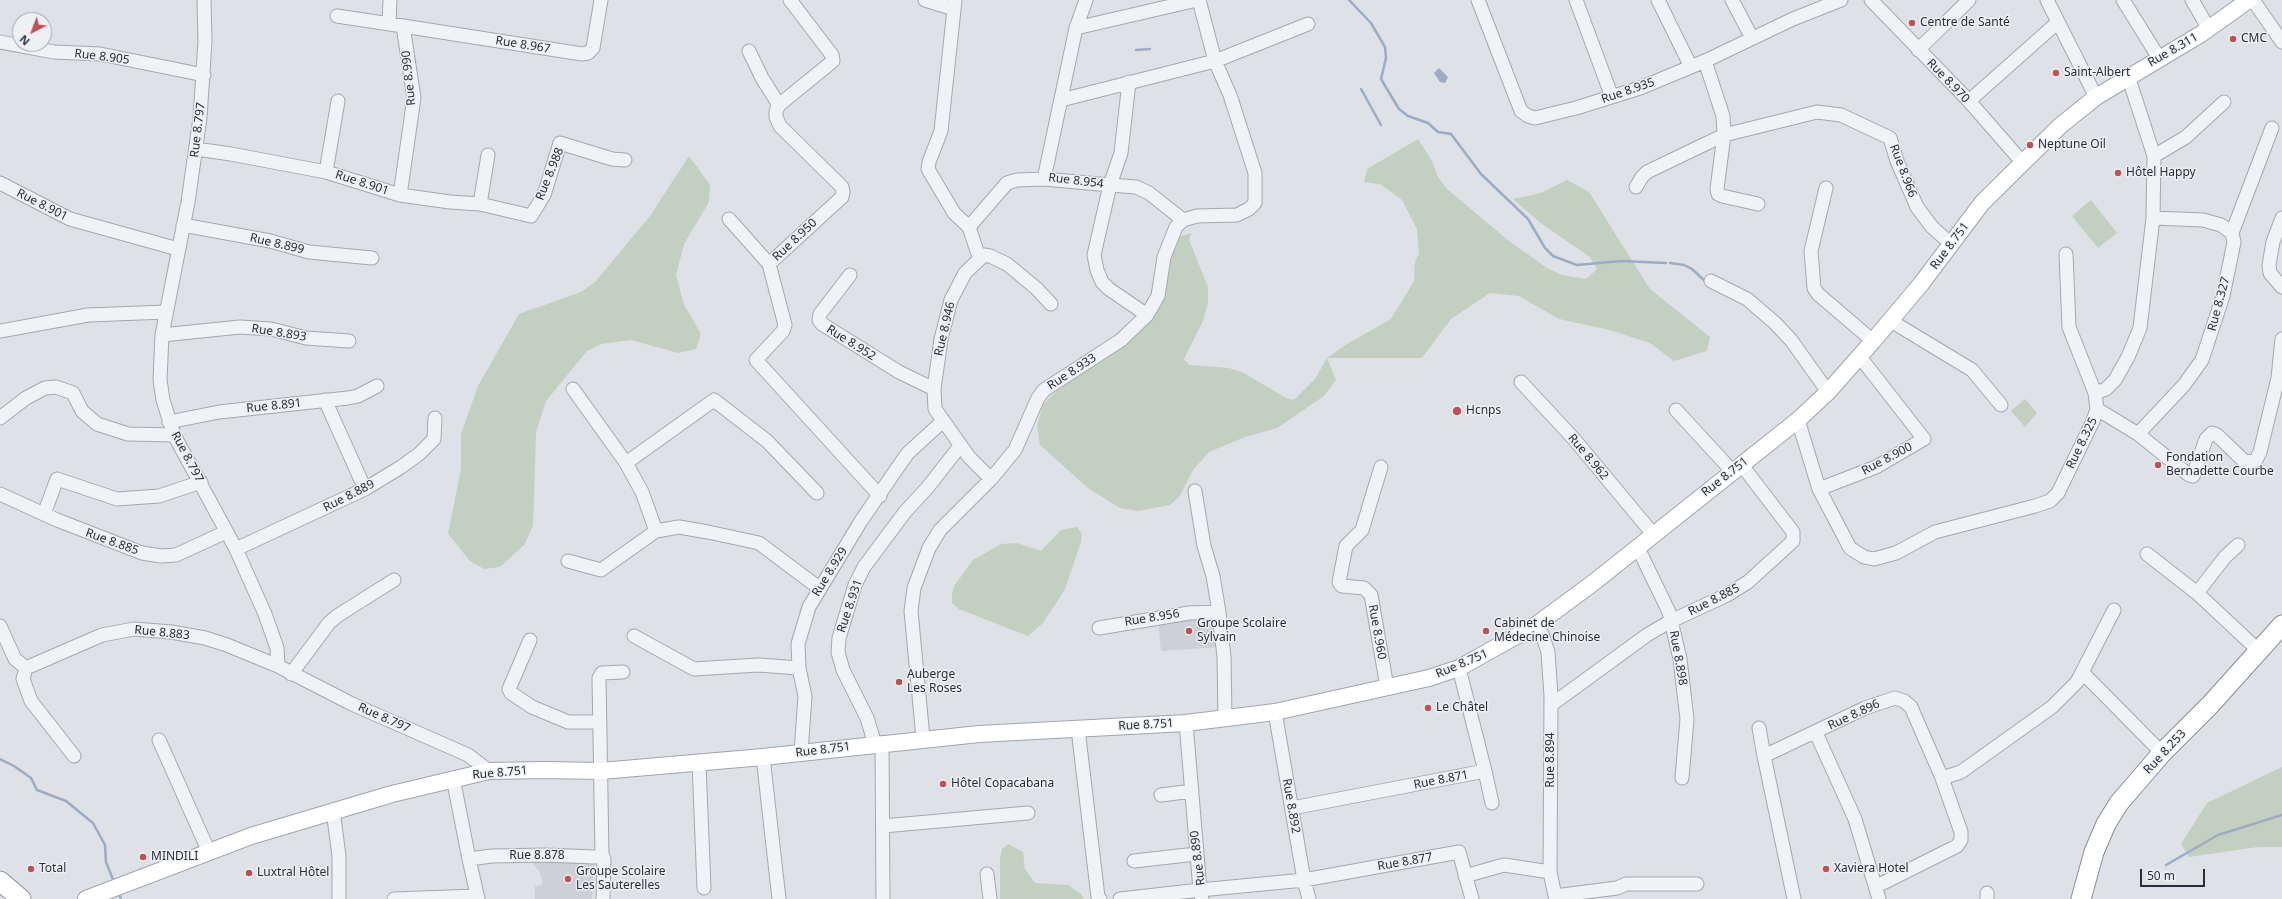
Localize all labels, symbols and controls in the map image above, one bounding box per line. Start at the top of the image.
north arrow [12,12,52,52]
place label: Centre de Santé [1920,16,2010,30]
marker: Centre de Santé [1907,18,1917,28]
street label: Rue 8.311 [2145,30,2201,70]
text: N [16,32,33,49]
place label: CMC [2241,32,2267,46]
street label: Rue 8.967 [494,34,552,56]
marker: CMC [2228,34,2238,44]
street label: Rue 8.905 [74,46,130,68]
street label: Rue 8.990 [399,50,419,106]
street label: Rue 8.970 [1924,56,1972,106]
place label: Saint-Albert [2064,66,2130,80]
marker: Saint-Albert [2051,68,2061,78]
street label: Rue 8.935 [1599,75,1657,107]
street label: Rue 8.797 [187,102,209,158]
place label: Neptune Oil [2038,138,2106,152]
marker: Neptune Oil [2025,140,2035,150]
street label: Rue 8.966 [1886,143,1920,199]
street label: Rue 8.988 [533,146,567,202]
place label: Hôtel Happy [2126,166,2196,180]
street label: Rue 8.901 [333,168,391,198]
marker: Hôtel Happy [2113,168,2123,178]
street label: Rue 8.954 [1048,170,1104,192]
street label: Rue 8.901 [14,186,70,224]
street label: Rue 8.950 [770,216,820,264]
street label: Rue 8.751 [1928,220,1972,272]
street label: Rue 8.899 [248,231,306,257]
street label: Rue 8.327 [2205,275,2233,333]
street label: Rue 8.946 [932,300,958,358]
street label: Rue 8.893 [250,322,308,344]
street label: Rue 8.952 [824,322,878,364]
street label: Rue 8.933 [1045,351,1099,393]
street label: Rue 8.891 [246,396,302,416]
place label: Hcnps [1466,404,1501,418]
marker: Hcnps [1451,405,1463,417]
street label: Rue 8.325 [2063,415,2101,471]
street label: Rue 8.797 [168,429,206,485]
street label: Rue 8.962 [1565,431,1611,483]
street label: Rue 8.900 [1859,440,1915,478]
place label: Fondation Bernadette Courbe [2166,451,2274,479]
street label: Rue 8.751 [1699,454,1751,500]
marker: Fondation Bernadette Courbe [2153,460,2163,470]
street label: Rue 8.889 [321,477,377,515]
street label: Rue 8.885 [83,526,141,558]
street label: Rue 8.929 [809,545,851,599]
street label: Rue 8.931 [834,577,866,635]
street label: Rue 8.885 [1686,581,1742,619]
street label: Rue 8.960 [1365,603,1389,661]
street label: Rue 8.956 [1123,607,1181,629]
place label: Groupe Scolaire Sylvain [1197,617,1286,645]
place label: Cabinet de Médecine Chinoise [1494,617,1600,645]
street label: Rue 8.883 [134,623,190,643]
marker: Groupe Scolaire Sylvain [1184,626,1194,636]
marker: Cabinet de Médecine Chinoise [1481,626,1491,636]
street label: Rue 8.898 [1666,629,1690,687]
street label: Rue 8.751 [1434,647,1490,681]
place label: Auberge Les Roses [907,668,962,696]
marker: Auberge Les Roses [894,677,904,687]
street label: Rue 8.896 [1826,697,1882,733]
street label: Rue 8.797 [356,700,412,736]
place label: Le Châtel [1436,701,1488,715]
marker: Le Châtel [1423,703,1433,713]
street label: Rue 8.751 [1118,716,1174,734]
street label: Rue 8.253 [2141,727,2189,777]
street label: Rue 8.894 [1544,732,1558,788]
street label: Rue 8.751 [795,739,851,761]
street label: Rue 8.751 [472,763,528,783]
street label: Rue 8.871 [1412,768,1470,792]
place label: Hôtel Copacabana [951,777,1054,791]
street label: Rue 8.892 [1279,777,1303,835]
marker: Hôtel Copacabana [938,779,948,789]
street label: Rue 8.890 [1187,830,1209,886]
street label: Rue 8.878 [509,849,565,863]
place label: MINDILI [151,850,198,864]
street label: Rue 8.877 [1376,850,1434,874]
marker: MINDILI [138,852,148,862]
scale bar [2142,861,2207,887]
place label: Total [39,862,66,876]
place label: Xaviera Hotel [1834,862,1909,876]
marker: Total [26,864,36,874]
marker: Xaviera Hotel [1821,864,1831,874]
place label: Groupe Scolaire Les Sauterelles [576,865,665,893]
place label: Luxtral Hôtel [257,866,329,880]
text: 50 m [2147,867,2175,884]
marker: Luxtral Hôtel [244,868,254,878]
marker: Groupe Scolaire Les Sauterelles [563,874,573,884]

